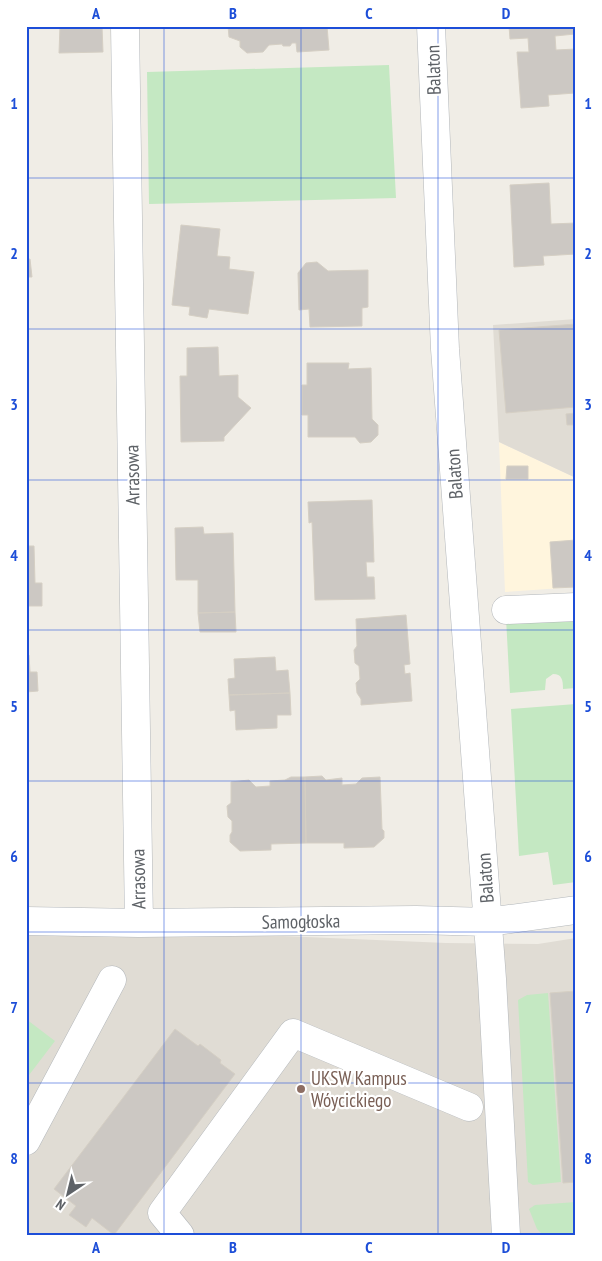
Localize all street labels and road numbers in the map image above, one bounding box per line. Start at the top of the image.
street label: Balaton [420,44,446,96]
street label: Arrasowa [119,445,145,505]
street label: Balaton [440,448,468,500]
street label: Arrasowa [125,849,151,909]
street label: Balaton [471,852,499,904]
street label: Samogłoska [262,908,340,934]

